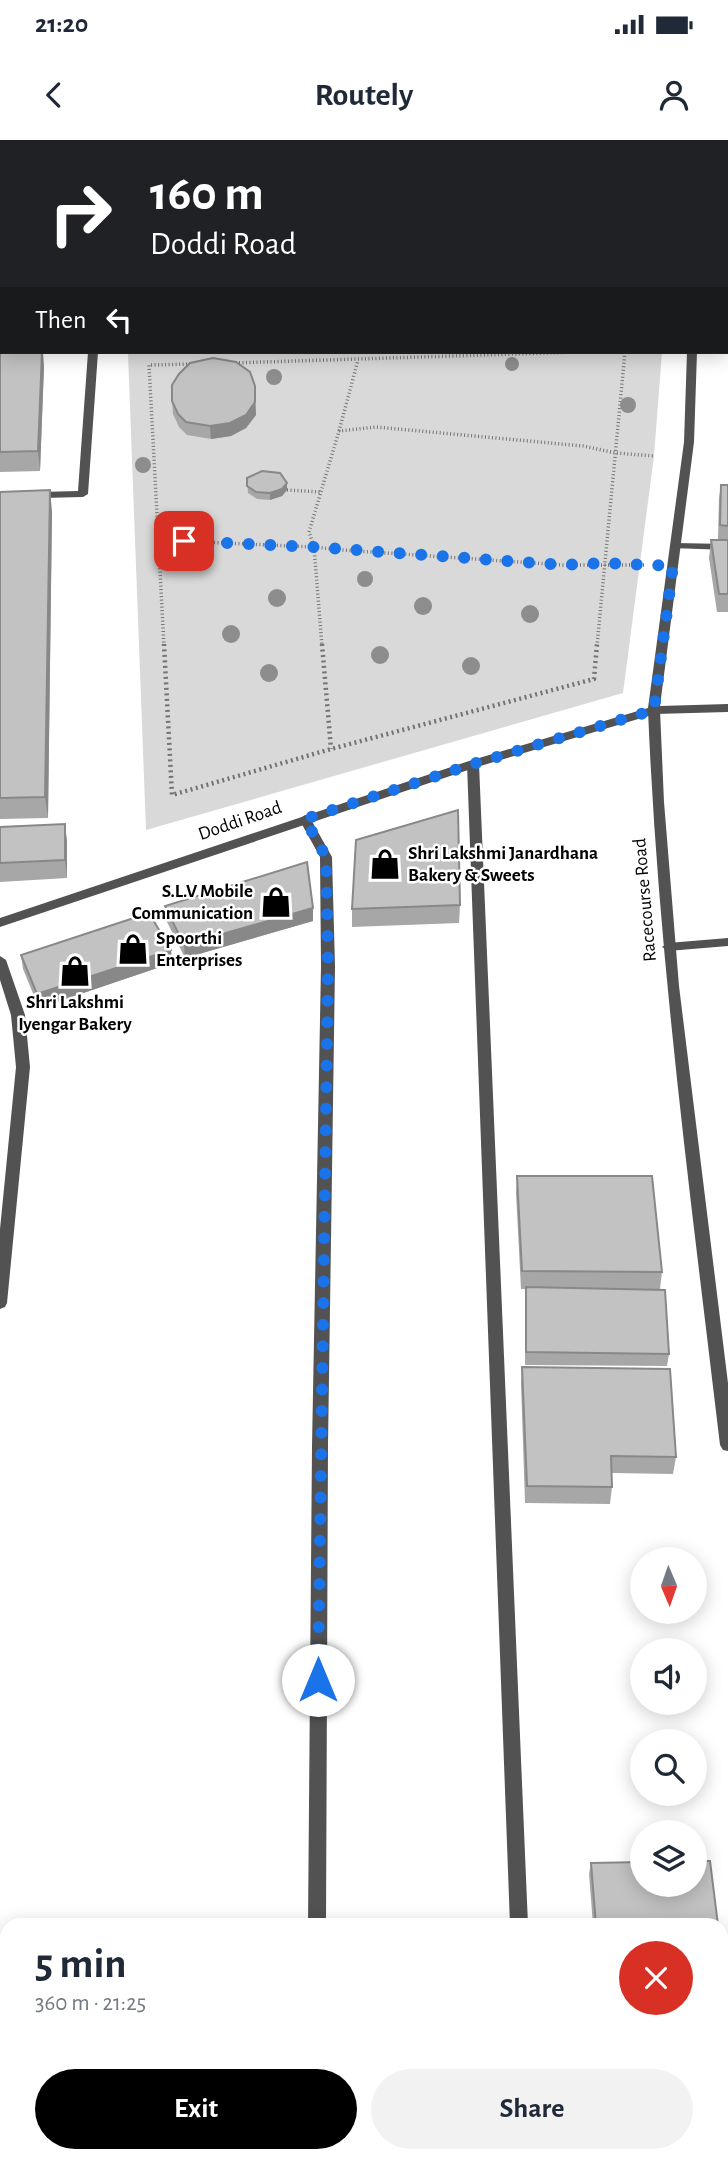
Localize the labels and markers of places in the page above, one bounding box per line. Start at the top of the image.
pin [154,511,214,571]
place label: Shri Lakshmi Janardhana Bakery & Sweets [408,844,598,885]
shop icon: Shri Lakshmi Janardhana Bakery & Sweets [368,847,402,881]
place label: S.L.V Mobile Communication [132,882,253,923]
shop icon: S.L.V Mobile Communication [259,885,293,919]
place label: Spoorthi Enterprises [156,929,242,970]
shop icon: Spoorthi Enterprises [116,932,150,966]
shop icon: Shri Lakshmi Iyengar Bakery [58,954,92,988]
place label: Shri Lakshmi Iyengar Bakery [18,993,132,1034]

